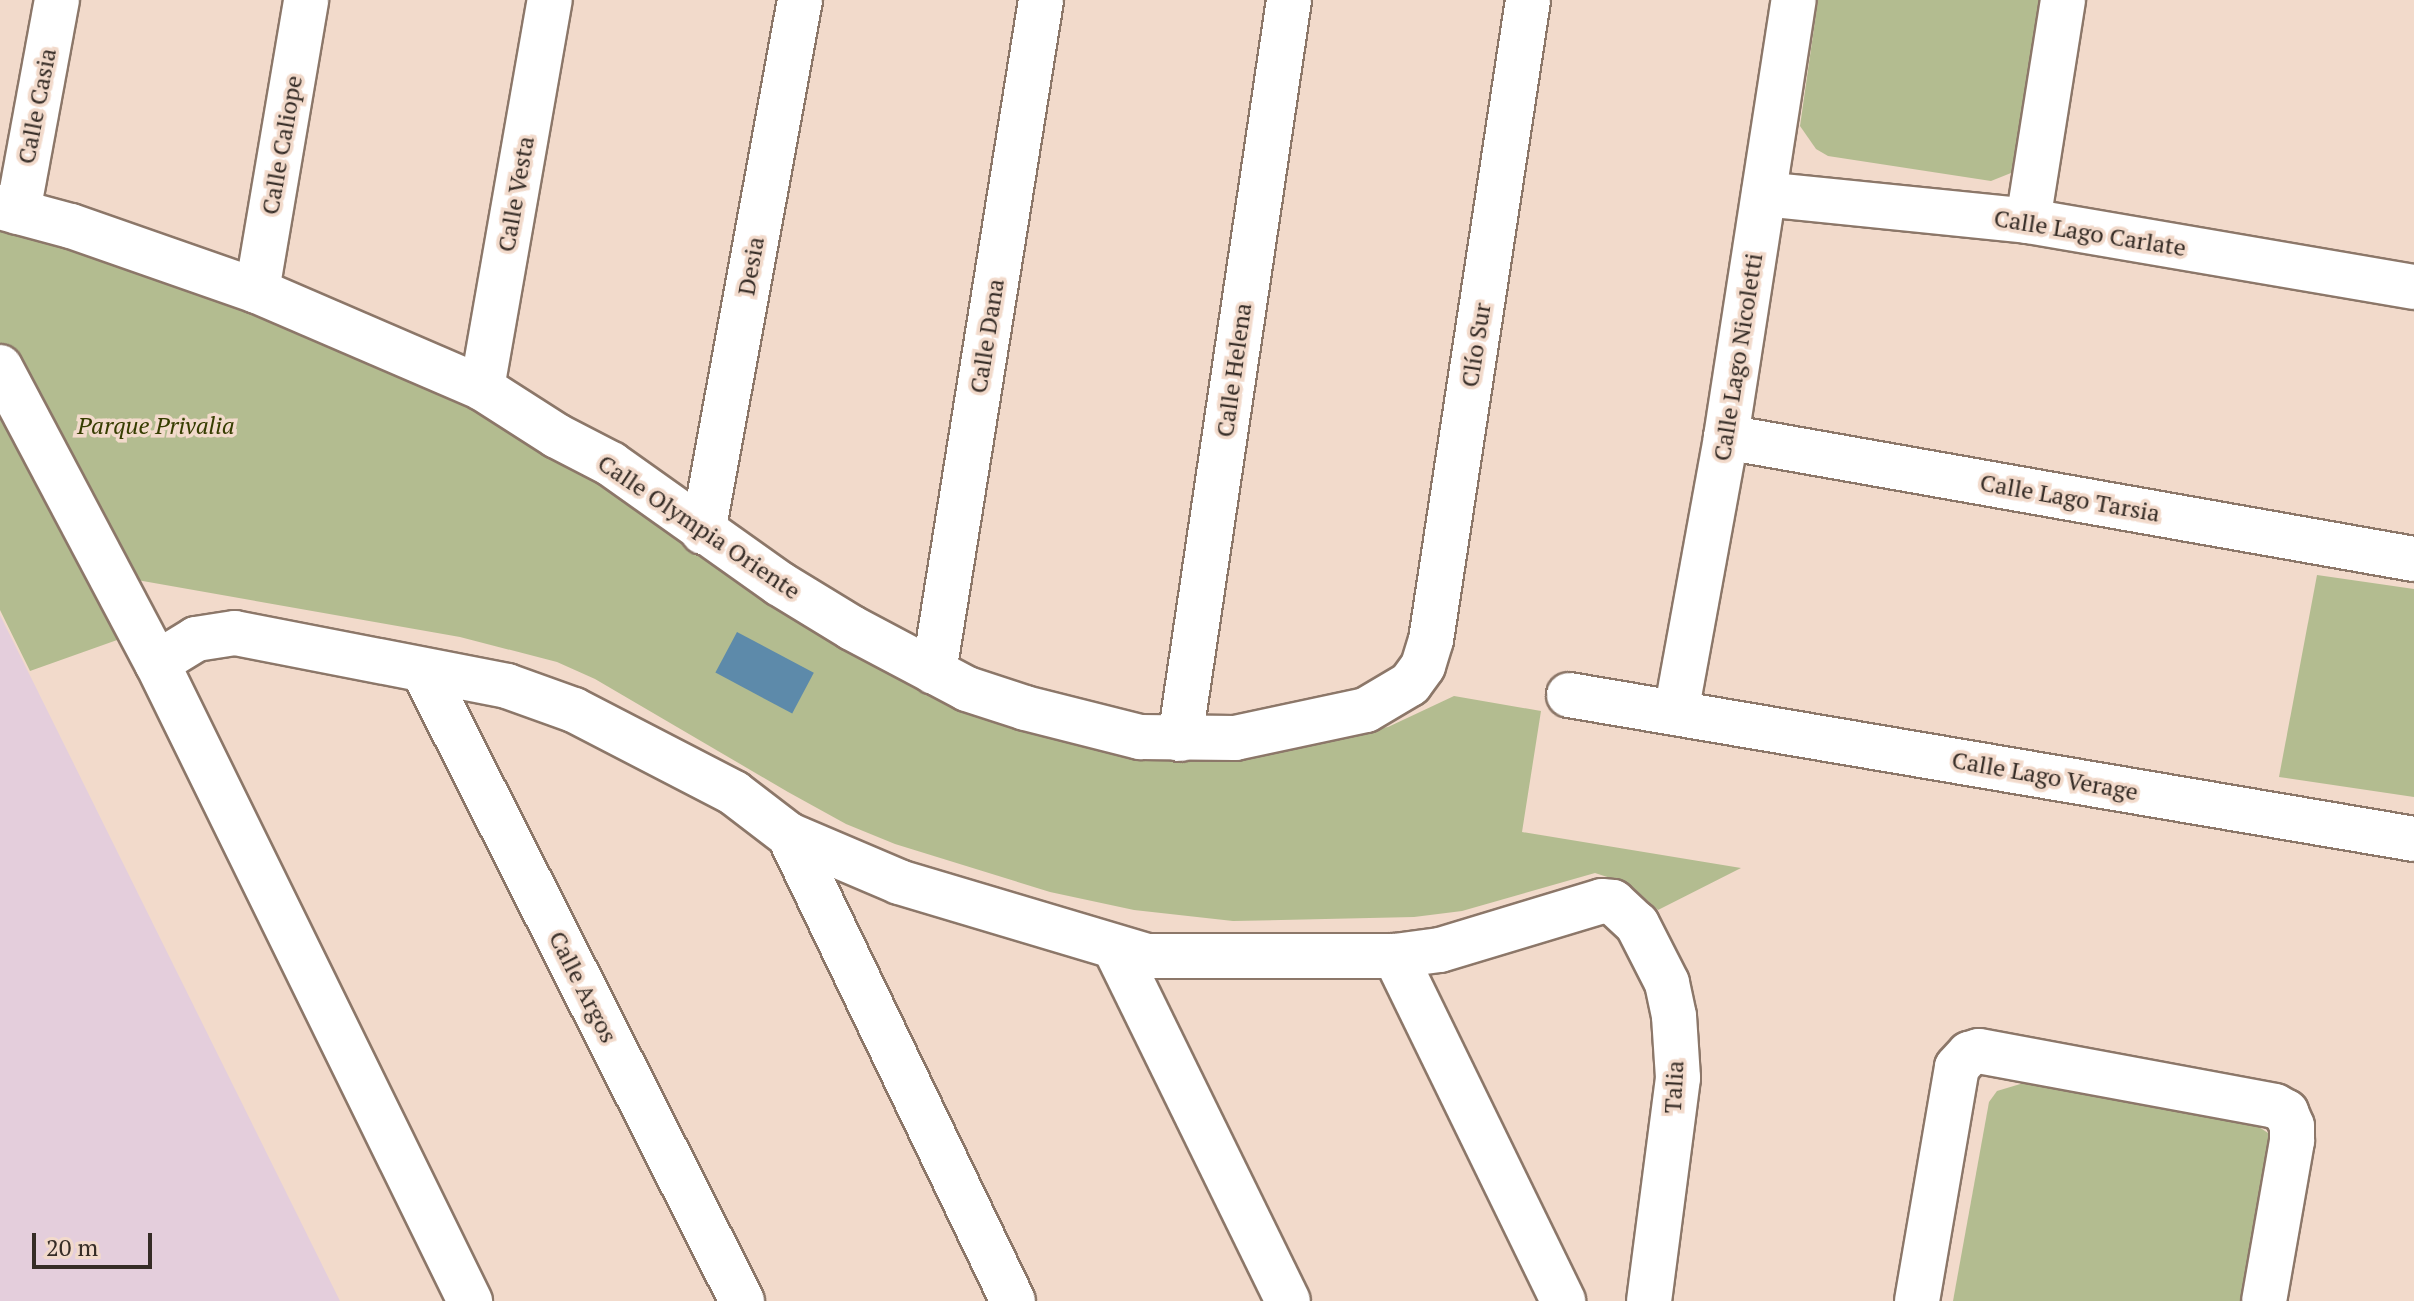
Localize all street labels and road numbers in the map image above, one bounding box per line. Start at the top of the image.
street label: Calle Casia [12,46,62,166]
street label: Calle Caliope [256,73,308,217]
street label: Calle Vesta [492,134,540,254]
street label: Calle Lago Carlate [1992,204,2188,262]
street label: Desia [732,235,770,297]
street label: Calle Lago Nicoletti [1707,251,1769,463]
street label: Calle Dana [964,277,1010,395]
street label: Calle Helena [1210,301,1258,439]
street label: Clío Sur [1455,301,1497,389]
street label: Calle Olympia Oriente [592,449,806,605]
street label: Calle Lago Tarsia [1978,468,2162,528]
street label: Calle Lago Verage [1949,745,2141,807]
street label: Calle Argos [543,926,623,1048]
street label: Talia [1658,1060,1690,1114]

